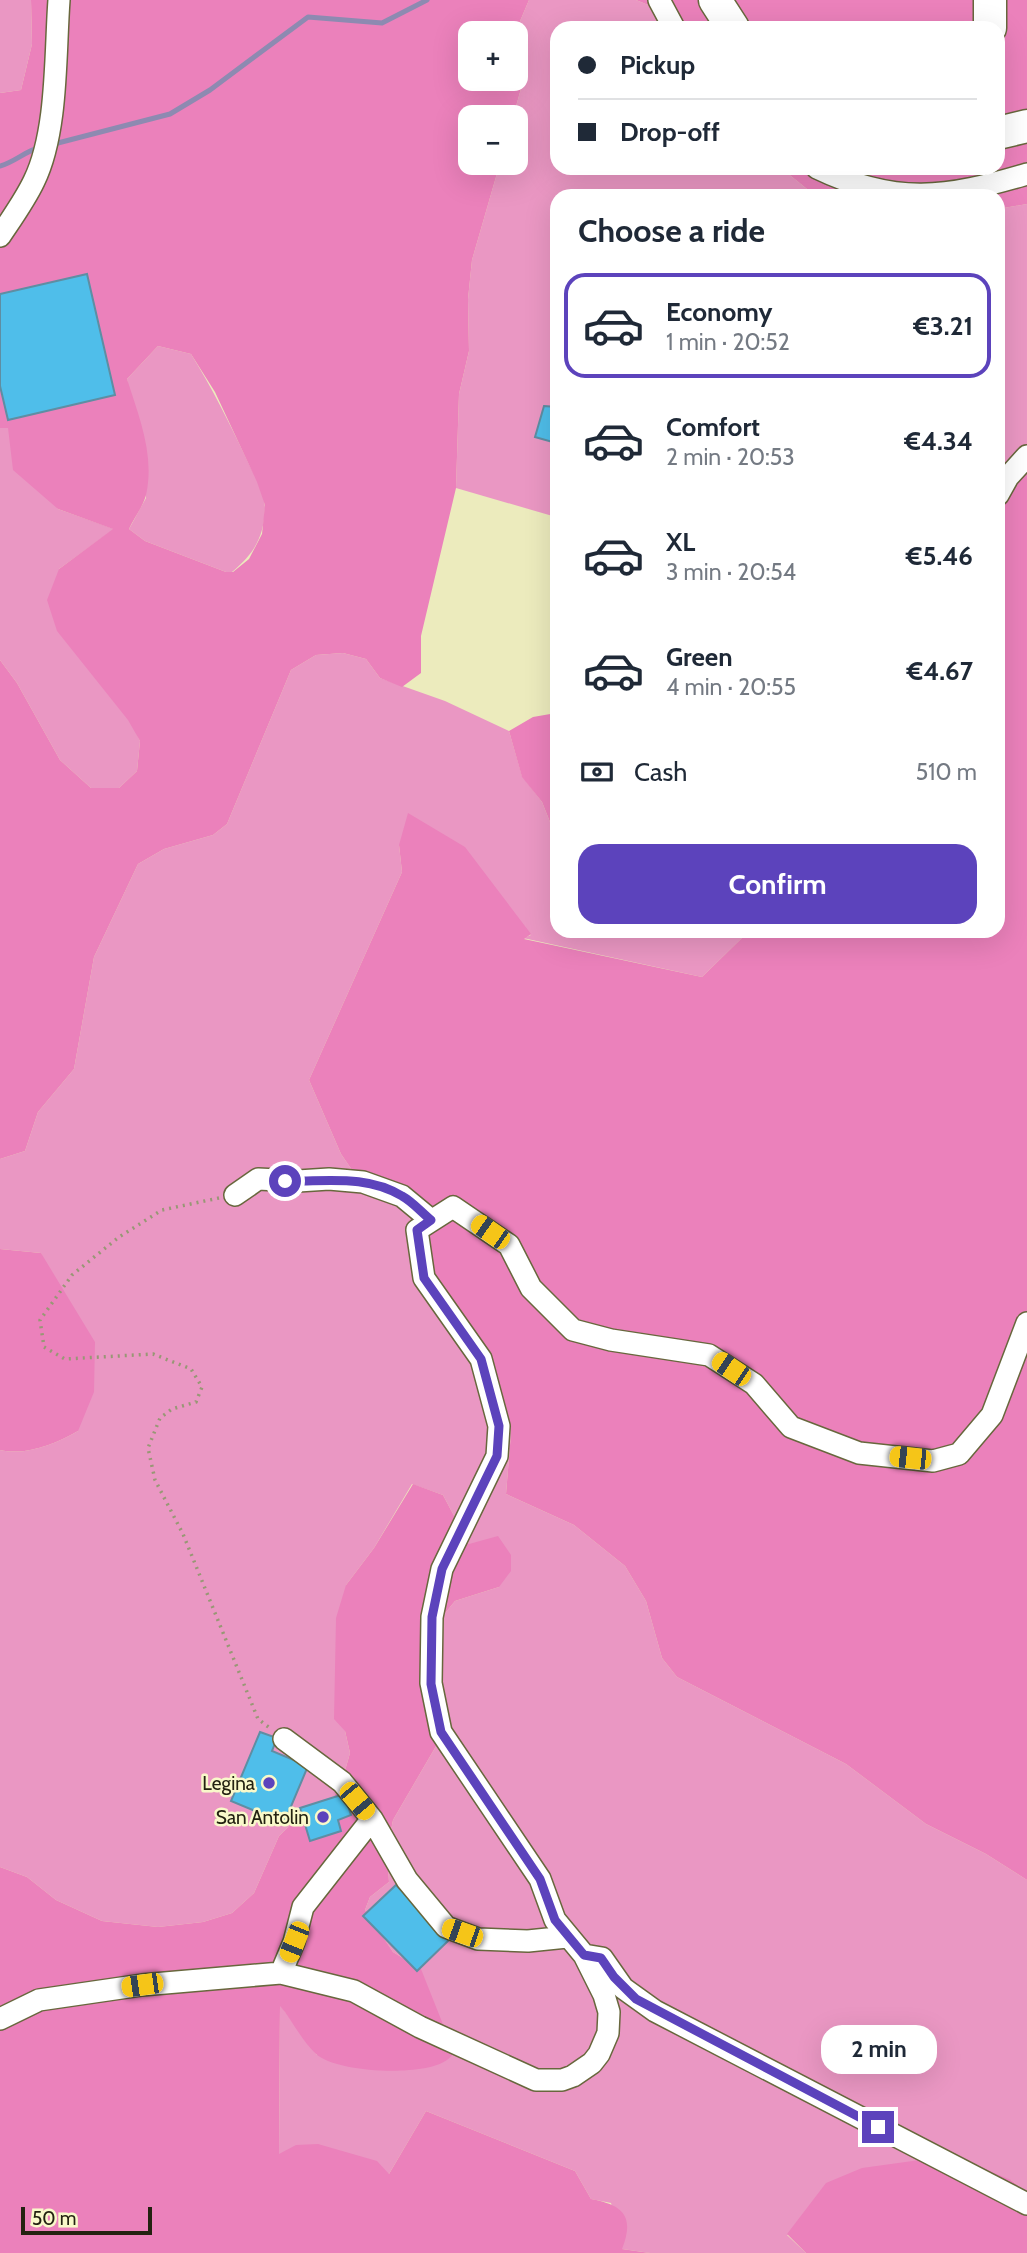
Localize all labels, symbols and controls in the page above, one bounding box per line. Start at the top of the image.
map controls [458,21,528,175]
button: + [458,21,528,91]
text: Pickup [620,49,695,81]
button: − [458,105,528,175]
text: Drop-off [620,116,720,148]
text: Choose a ride [578,211,765,250]
icon: car [582,294,645,357]
text: Economy [666,296,772,328]
text: €3.21 [913,310,973,342]
text: 1 min · 20:52 [666,328,790,356]
icon: car [582,409,645,472]
text: Comfort [666,411,760,443]
text: €4.34 [904,425,973,457]
text: 2 min · 20:53 [666,443,795,471]
icon: car [582,524,645,587]
text: XL [666,526,695,558]
text: €5.46 [906,540,973,572]
text: 3 min · 20:54 [666,558,796,586]
icon: car [582,639,645,702]
text: Green [666,641,733,673]
text: €4.67 [907,655,973,687]
text: 4 min · 20:55 [666,673,796,701]
icon: cash [578,753,616,791]
text: Cash [634,756,687,788]
text: 510 m [916,758,977,786]
button: Confirm [578,844,977,924]
route start [269,1165,301,1197]
car [467,1211,514,1253]
car [708,1349,755,1389]
car [889,1445,932,1471]
place label: Legina [202,1772,255,1795]
marker: Legina [261,1775,277,1791]
car [336,1778,379,1824]
place label: San Antolin [216,1806,309,1829]
marker: San Antolin [315,1809,331,1825]
car [439,1916,486,1950]
car [277,1919,312,1965]
car [120,1972,165,1998]
callout: 2 min [820,2025,936,2074]
text: 2 min [851,2035,907,2063]
route end [862,2111,894,2143]
scale bar [21,2204,152,2236]
text: 50 m [32,2207,76,2230]

